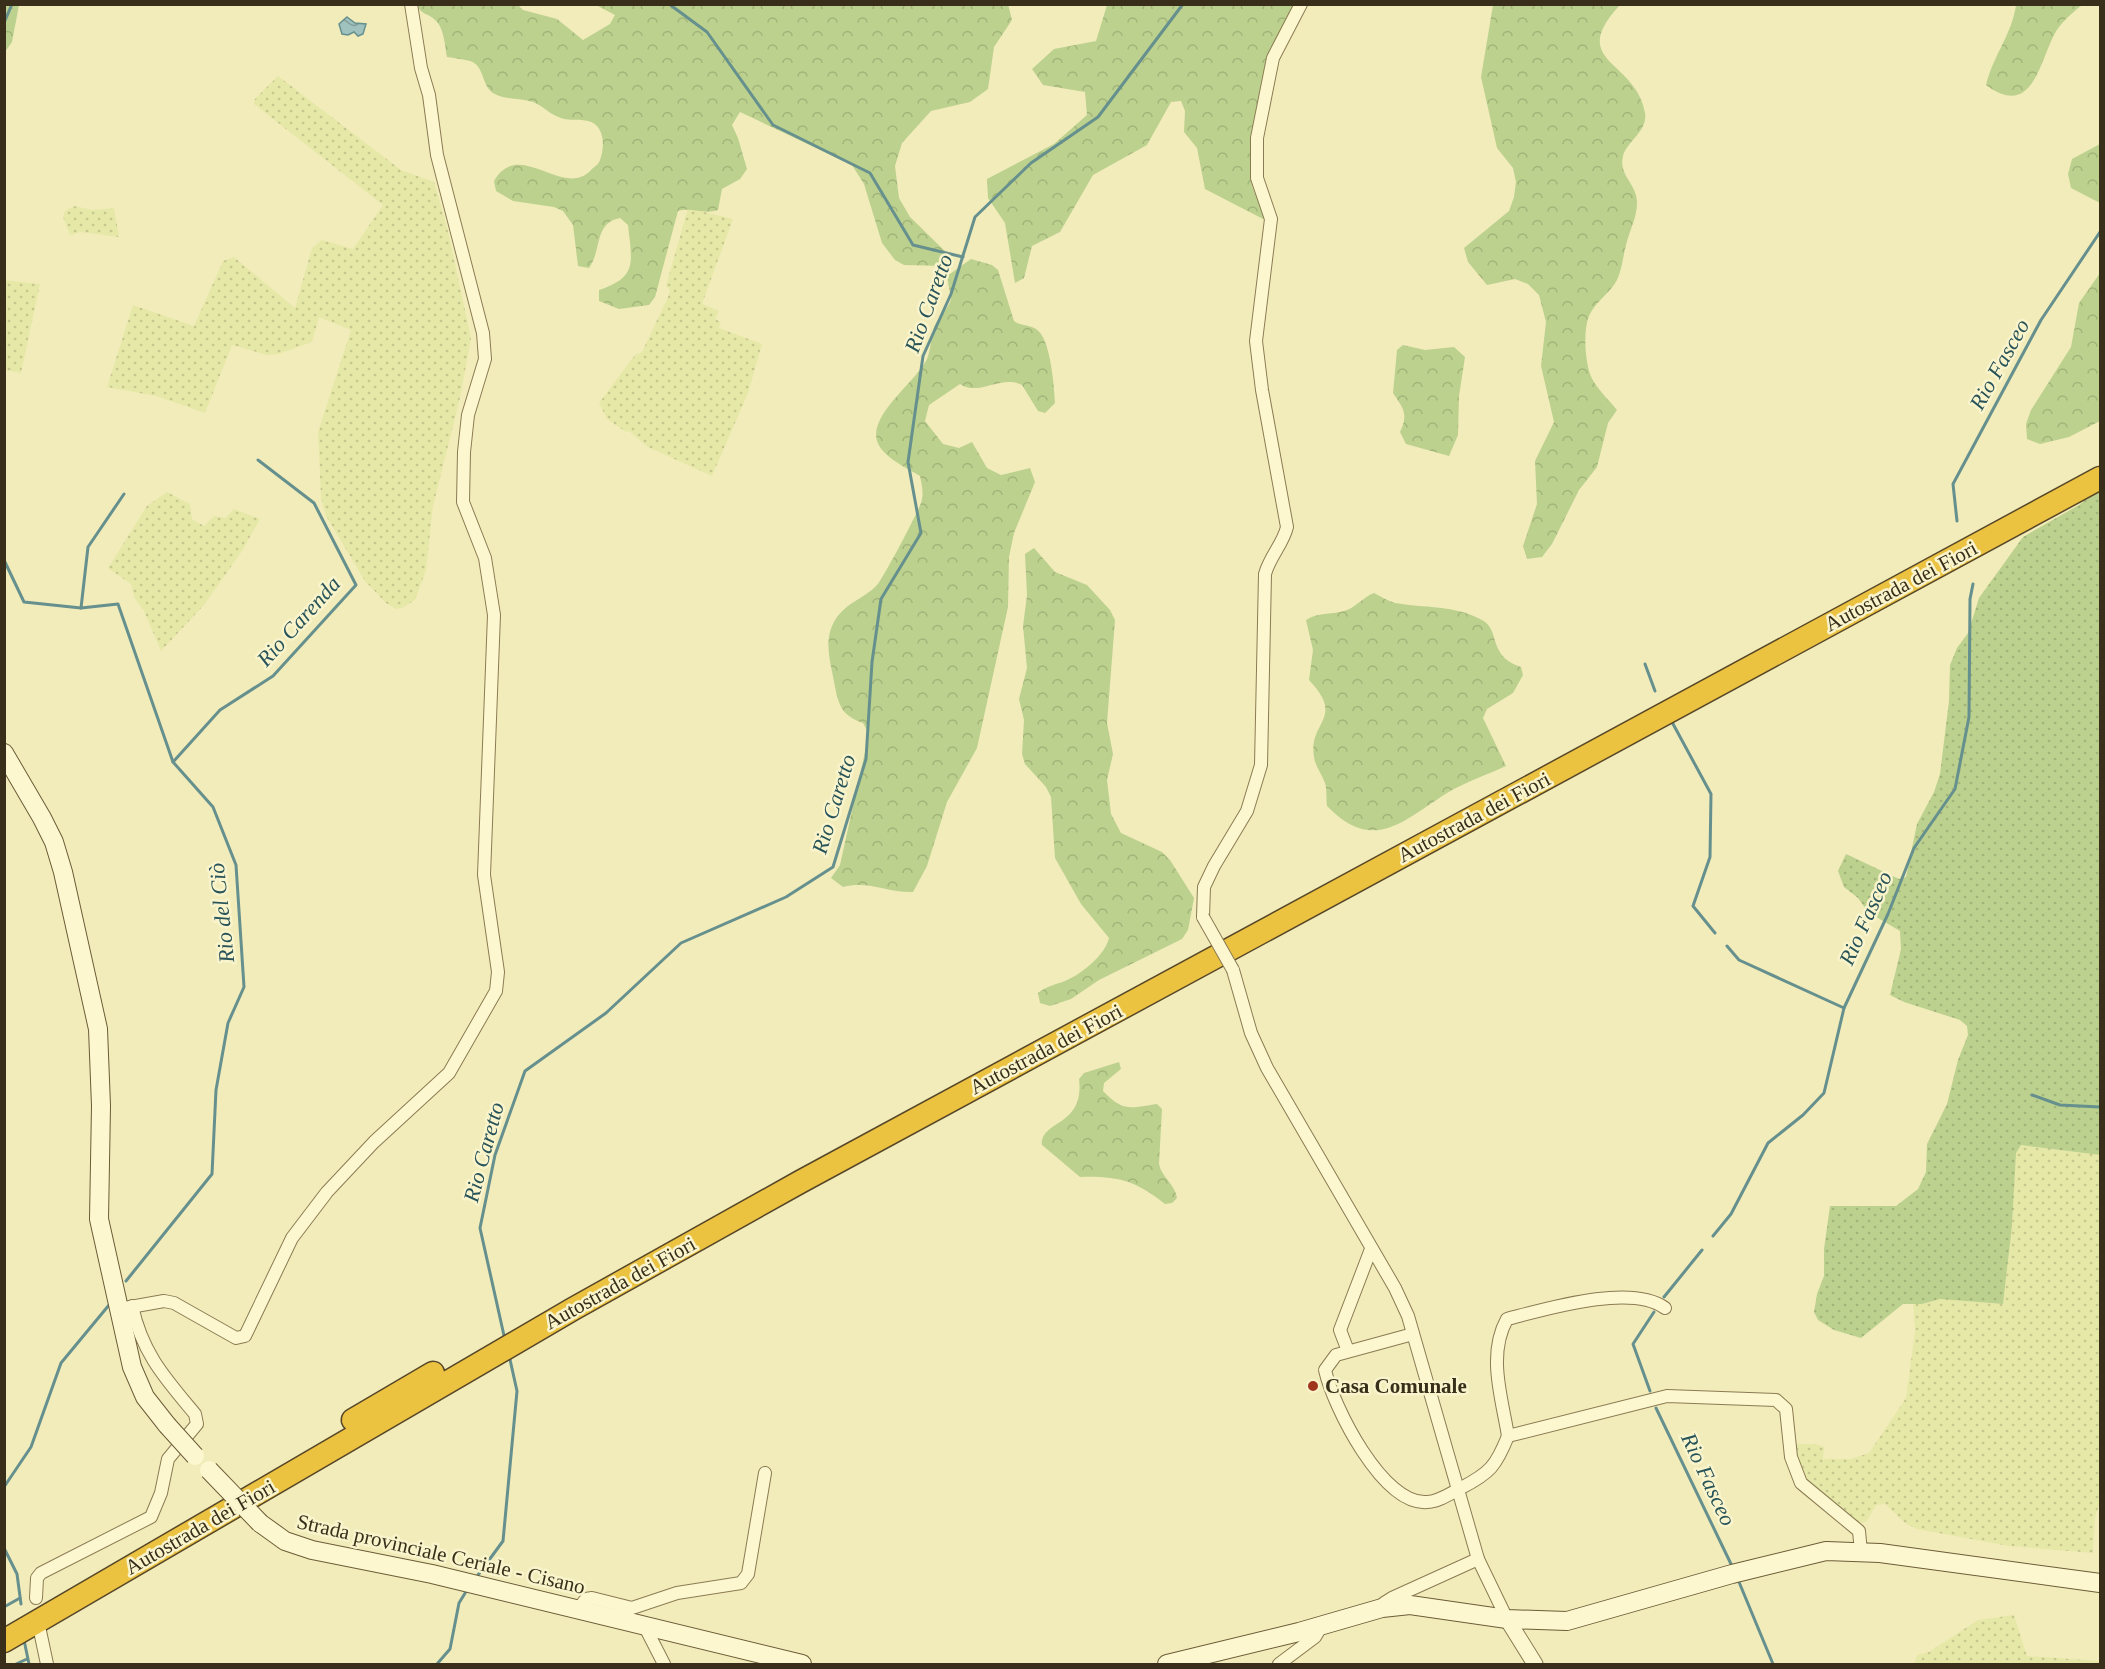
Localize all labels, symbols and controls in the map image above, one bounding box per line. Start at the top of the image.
water label: Rio Caretto [899,251,958,357]
water label: Rio Fasceo [1964,315,2035,415]
street label: Autostrada dei Fiori [1821,536,1981,636]
water label: Rio Carenda [251,571,345,672]
water label: Rio Caretto [806,751,860,858]
street label: Autostrada dei Fiori [1394,767,1554,867]
water label: Rio del Ciò [204,862,239,965]
water label: Rio Fasceo [1833,868,1897,970]
street label: Autostrada dei Fiori [966,999,1126,1099]
water label: Rio Caretto [458,1099,509,1206]
street label: Autostrada dei Fiori [540,1231,700,1334]
place label: Casa Comunale [1325,1374,1467,1398]
marker: Casa Comunale [1306,1379,1320,1393]
water label: Rio Fasceo [1676,1428,1741,1530]
street label: Autostrada dei Fiori [121,1474,279,1580]
street label: Strada provinciale Ceriale - Cisano [295,1509,587,1599]

